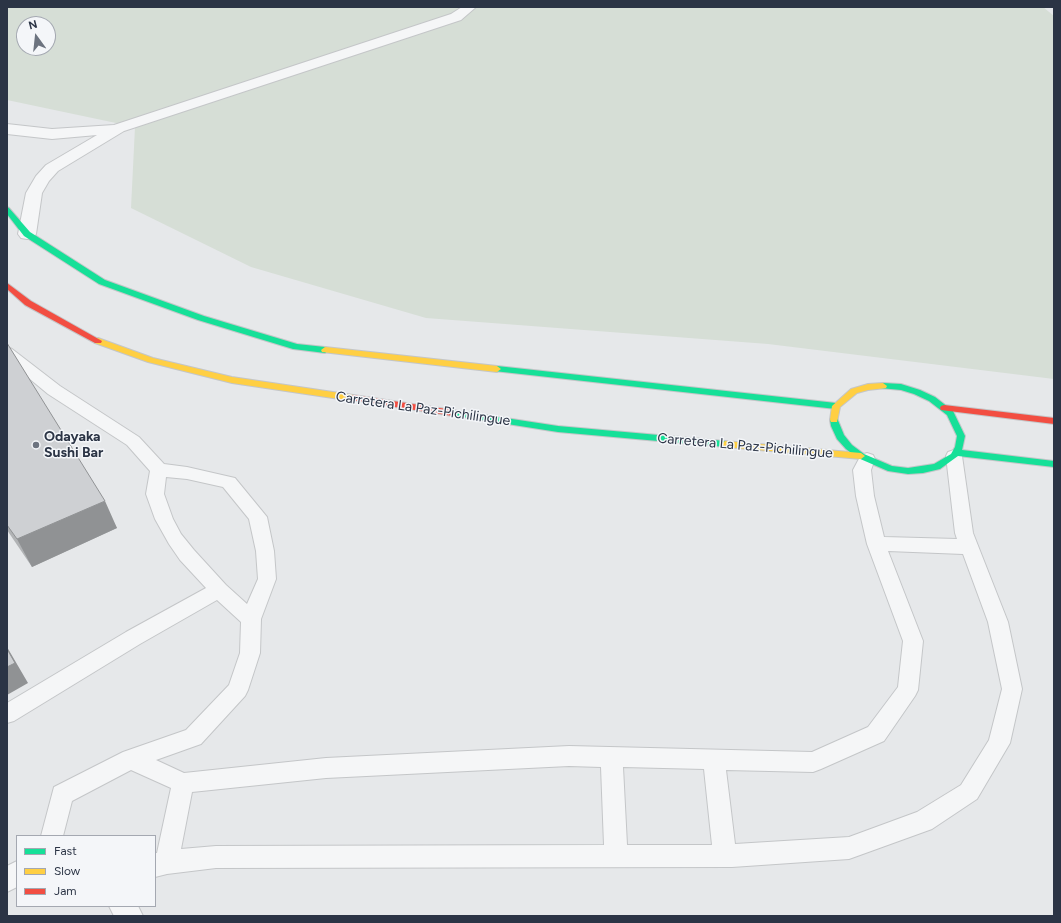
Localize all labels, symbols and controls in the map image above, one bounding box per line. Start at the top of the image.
north arrow [16,16,56,56]
text: N [27,18,39,32]
street label: Carretera La Paz-Pichilingue [335,388,511,430]
place label: Odayaka Sushi Bar [44,429,103,462]
street label: Carretera La Paz-Pichilingue [657,430,833,462]
marker: Odayaka Sushi Bar [31,440,41,450]
legend [16,835,156,907]
text: Fast [54,844,77,858]
text: Slow [54,864,80,878]
text: Jam [54,884,77,898]

